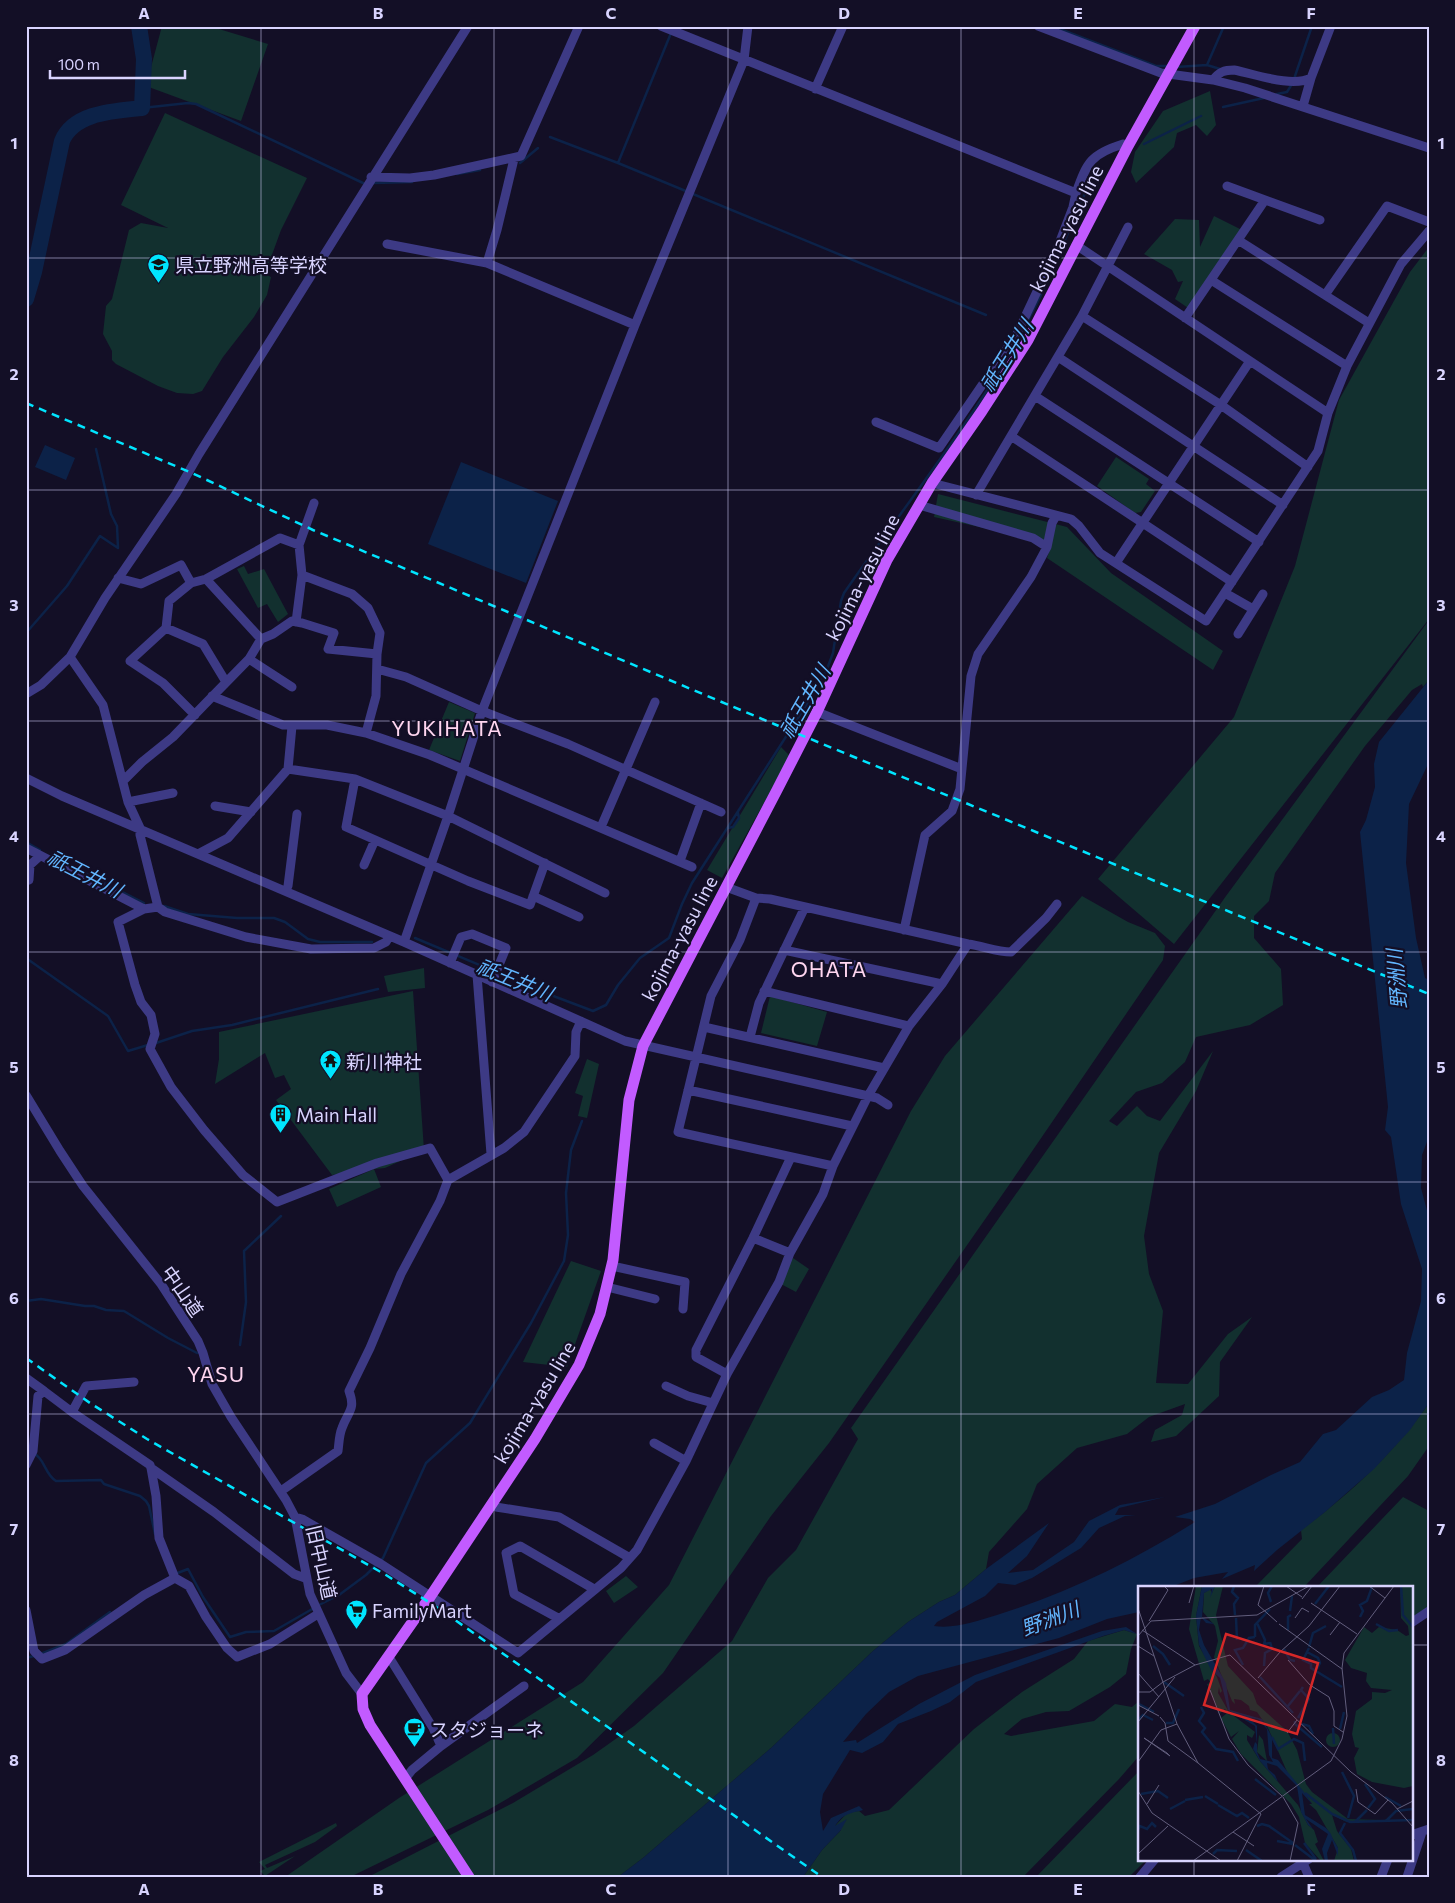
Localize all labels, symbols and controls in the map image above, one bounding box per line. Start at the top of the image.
text: A [138,3,150,22]
text: B [373,3,384,22]
text: C [606,3,617,22]
text: D [838,3,850,22]
text: E [1073,3,1083,22]
text: F [1306,3,1316,22]
scale bar [50,48,185,80]
text: 100 m [58,55,100,73]
text: 1 [10,133,18,152]
text: 1 [1437,133,1445,152]
street label: kojima-yasu line [1024,161,1108,295]
school or university icon: 県立野洲高等学校 [147,252,171,283]
place label: 県立野洲高等学校 [175,253,327,276]
water label: 祇王井川 [975,313,1038,395]
text: 2 [9,364,19,383]
text: 2 [1436,364,1446,383]
street label: kojima-yasu line [820,510,904,644]
text: 3 [9,595,19,614]
text: 3 [1436,595,1446,614]
water label: 祇王井川 [774,659,835,742]
district label: YUKIHATA [391,715,503,740]
text: 4 [9,826,19,845]
text: 4 [1436,826,1446,845]
water label: 祇王井川 [44,844,128,903]
street label: kojima-yasu line [636,871,722,1005]
water label: 野洲川 [1381,946,1411,1010]
water label: 祇王井川 [473,953,558,1006]
district label: OHATA [791,956,867,981]
temple icon: 新川神社 [318,1049,342,1080]
place label: 新川神社 [346,1050,422,1073]
text: 5 [9,1057,19,1076]
text: 5 [1436,1057,1446,1076]
building icon: Main Hall [268,1102,292,1133]
place label: Main Hall [296,1103,377,1126]
street label: 中山道 [157,1261,209,1321]
text: 6 [9,1288,19,1307]
text: 6 [1436,1288,1446,1307]
street label: kojima-yasu line [488,1337,580,1467]
district label: YASU [187,1361,245,1386]
text: 7 [10,1519,19,1538]
text: 7 [1437,1519,1446,1538]
street label: 旧中山道 [302,1522,342,1602]
inset map [1138,1586,1412,1860]
water label: 野洲川 [1018,1595,1084,1640]
supermarket icon: FamilyMart [344,1598,368,1629]
place label: FamilyMart [372,1599,472,1622]
cafe icon: スタジョーネ [402,1717,426,1748]
place label: スタジョーネ [430,1718,544,1741]
text: 8 [9,1750,19,1769]
text: 8 [1436,1750,1446,1769]
text: A [138,1879,150,1898]
text: B [373,1879,384,1898]
text: C [606,1879,617,1898]
text: D [838,1879,850,1898]
text: E [1073,1879,1083,1898]
text: F [1306,1879,1316,1898]

